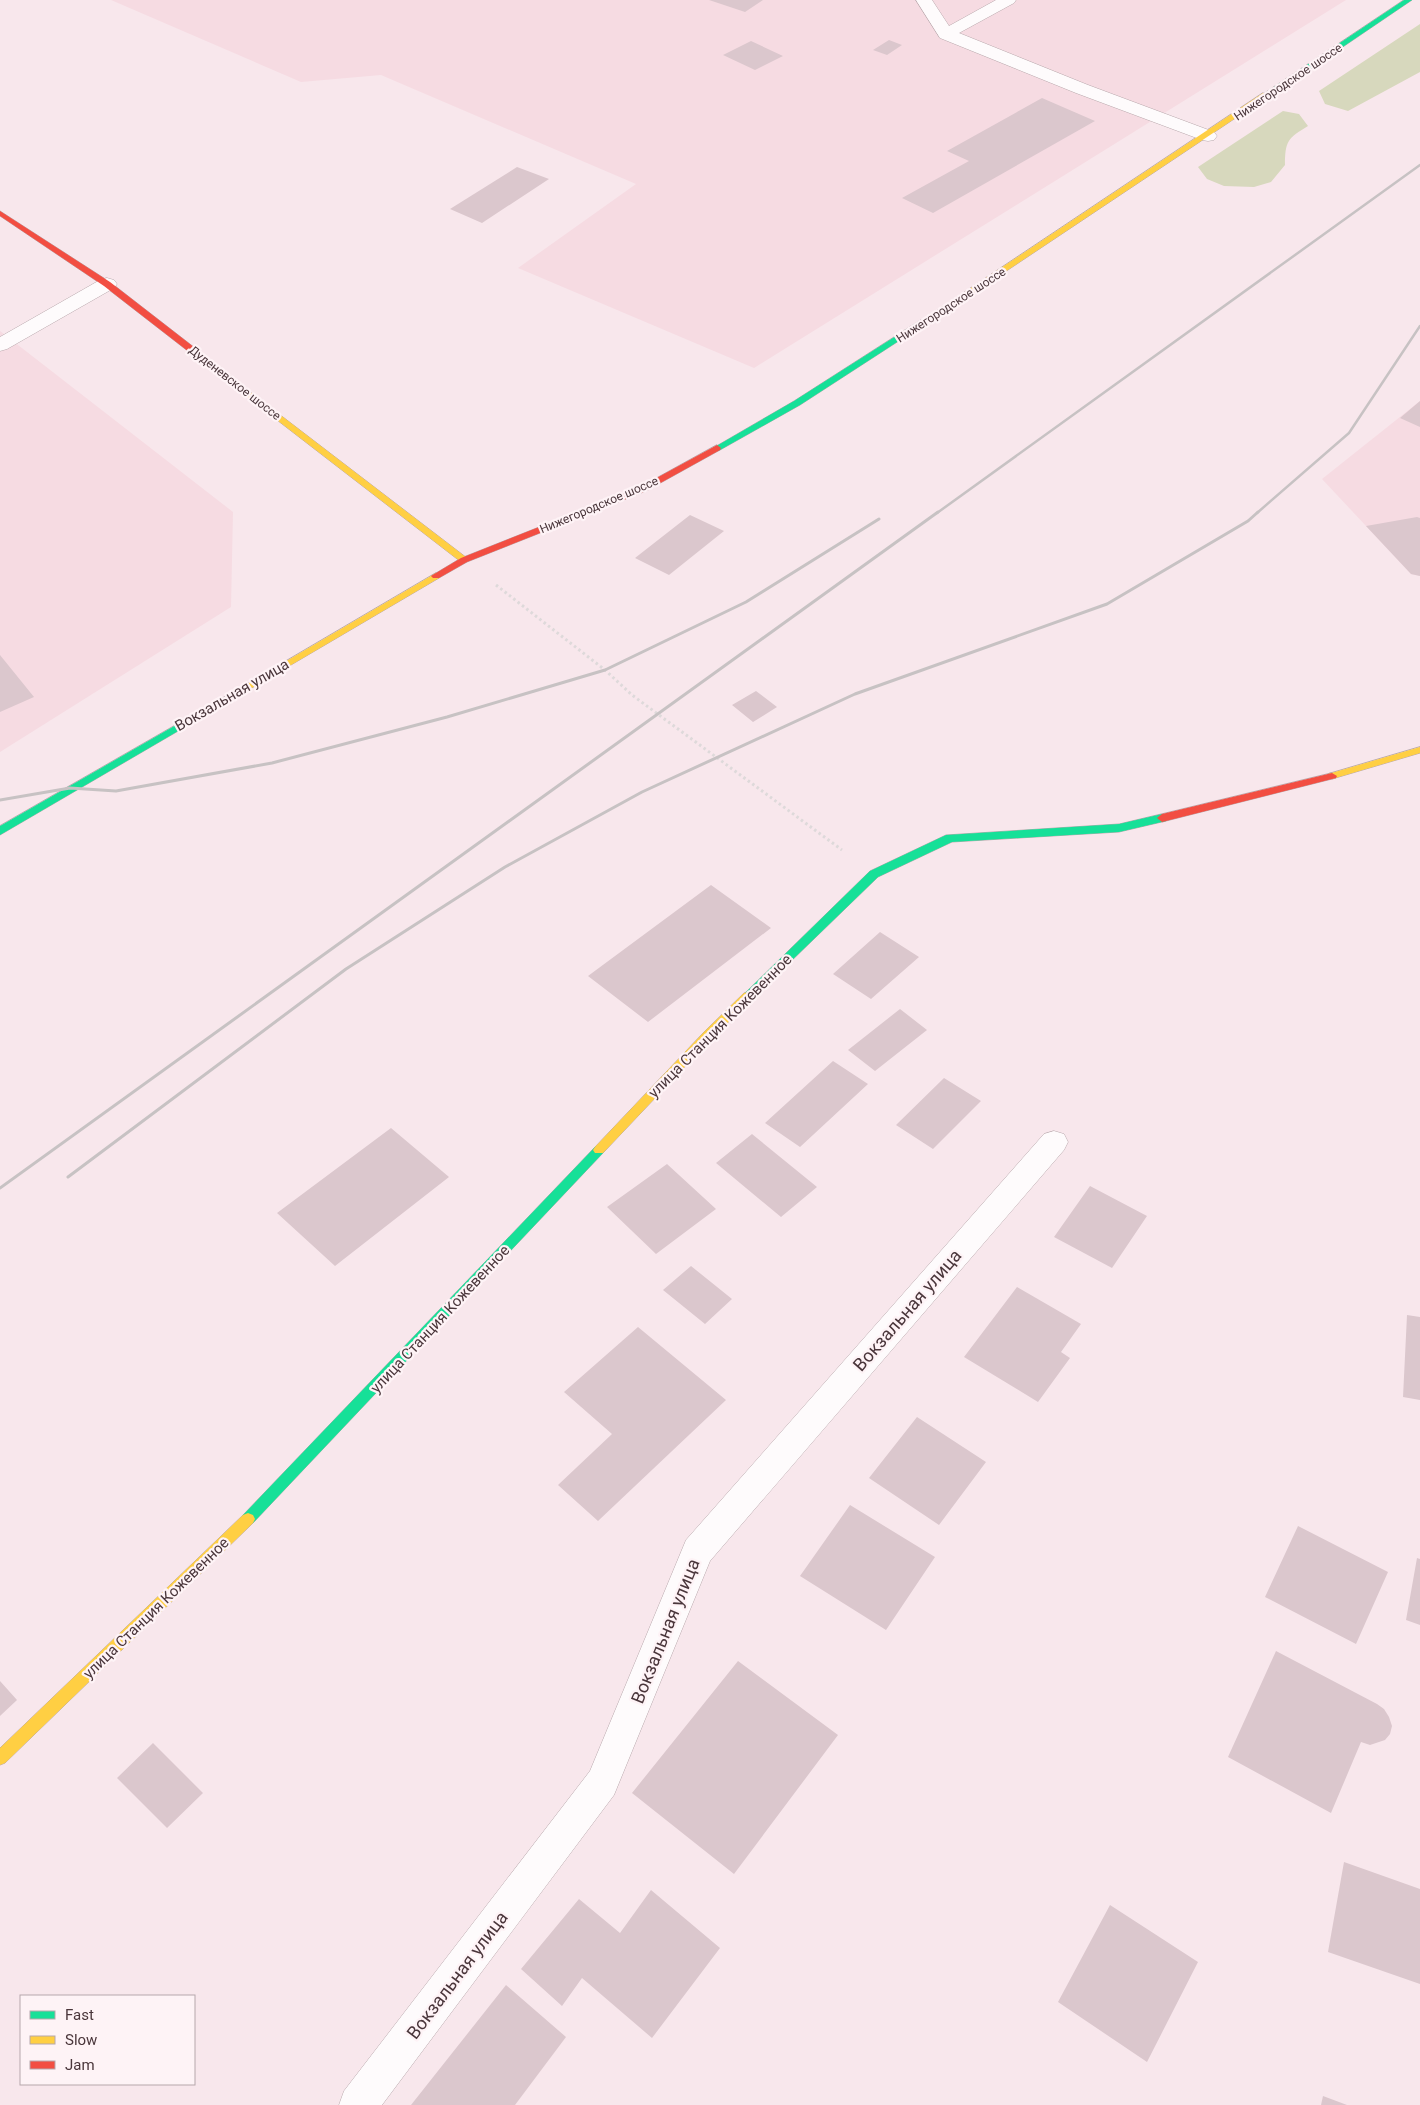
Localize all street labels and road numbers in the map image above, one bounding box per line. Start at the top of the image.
street label: Нижегородское шоссе [1231,41,1345,123]
street label: Нижегородское шоссе [894,264,1008,346]
street label: Дуденевское шоссе [186,343,284,423]
street label: Нижегородское шоссе [538,474,660,536]
street label: Вокзальная улица [172,655,292,735]
street label: улица Станция Кожевенное [644,950,796,1102]
street label: улица Станция Кожевенное [367,1241,513,1397]
street label: Вокзальная улица [848,1245,966,1375]
street label: улица Станция Кожевенное [79,1534,233,1682]
street label: Вокзальная улица [626,1556,704,1706]
street label: Вокзальная улица [402,1907,512,2043]

